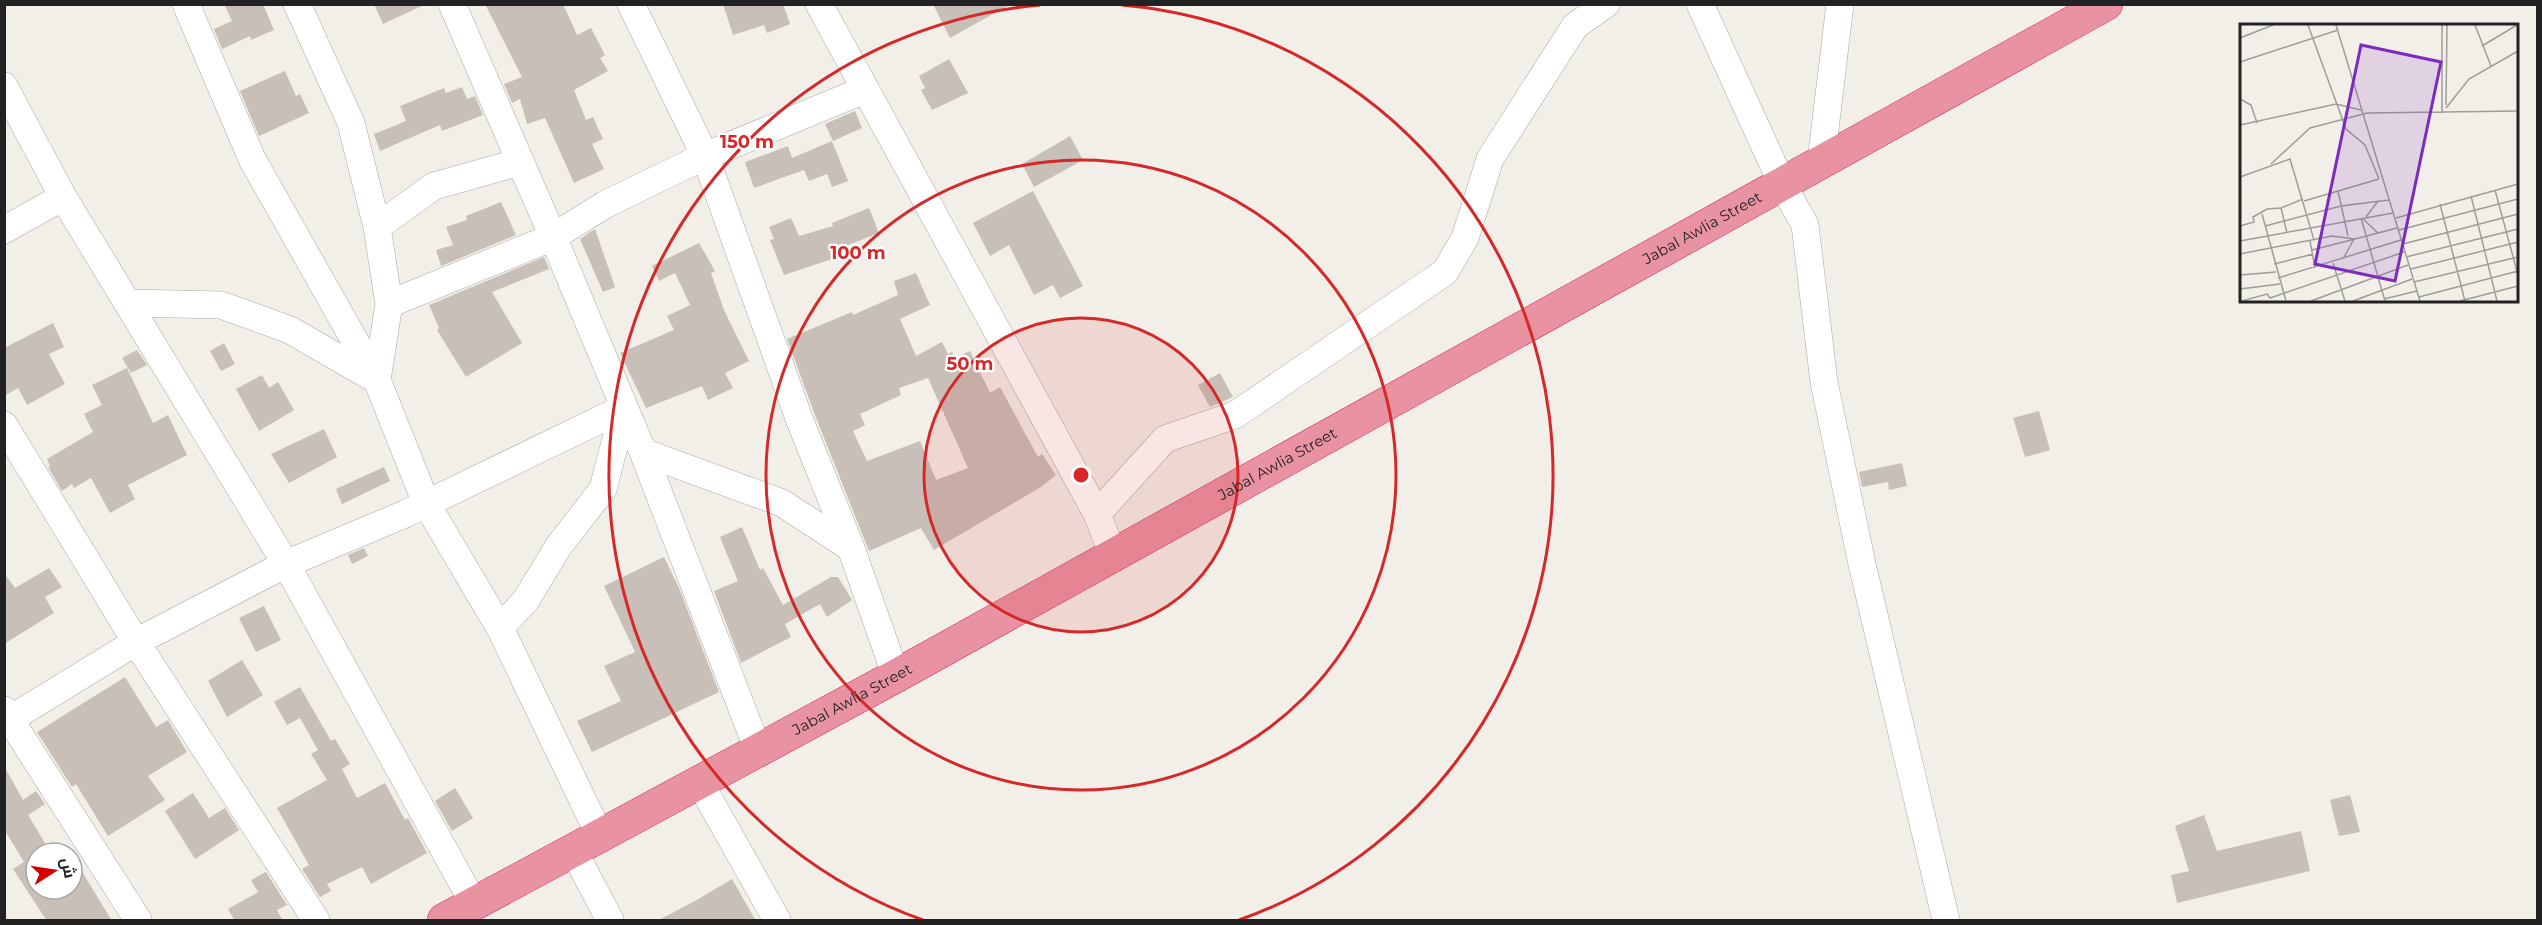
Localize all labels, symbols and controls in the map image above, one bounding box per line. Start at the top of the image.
inset map [2240,24,2518,302]
text: 150 m [720,131,774,153]
street label: Jabal Awlia Street [1638,187,1765,269]
text: 100 m [830,242,886,264]
text: 50 m [947,353,993,375]
street label: Jabal Awlia Street [1214,423,1340,505]
centre of rings [1071,465,1091,485]
street label: Jabal Awlia Street [788,659,915,740]
north arrow [24,841,84,901]
text: ش [57,856,80,880]

